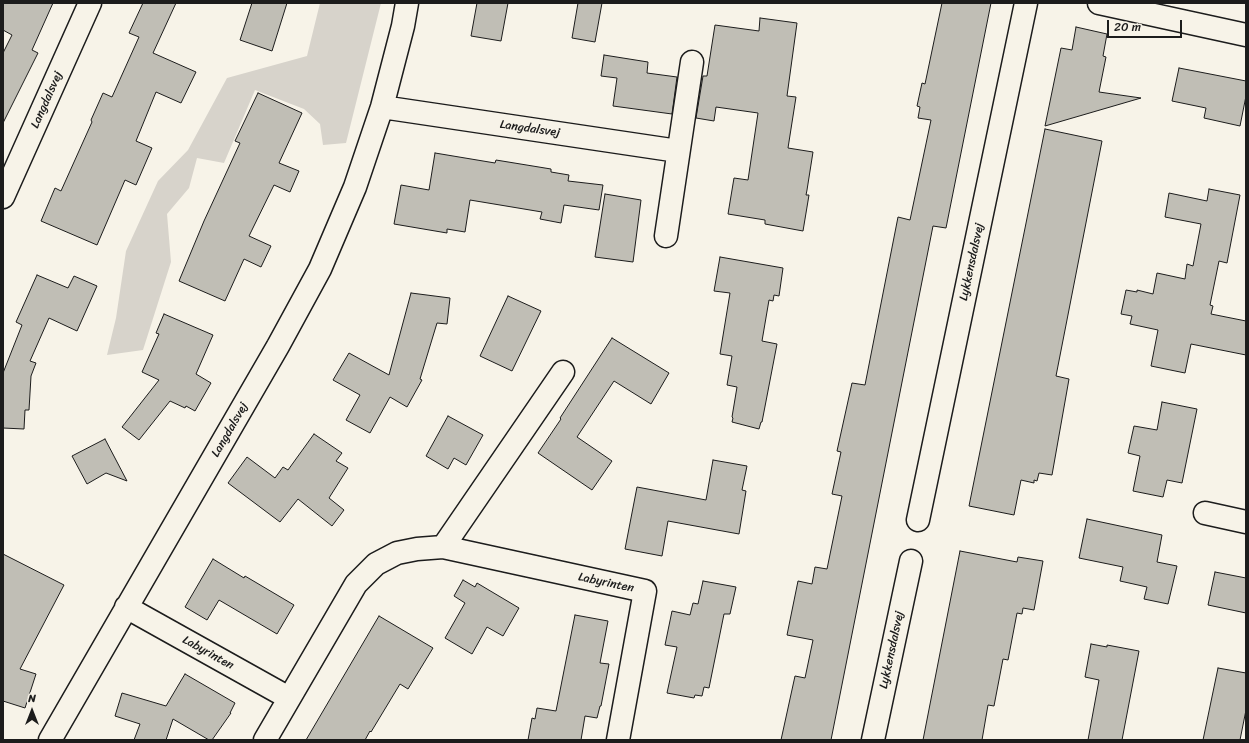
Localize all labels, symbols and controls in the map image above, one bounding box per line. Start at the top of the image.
scale bar [1109,12,1184,38]
text: 20 m [1114,16,1141,38]
street label: Langdalsvej [28,69,66,131]
street label: Langdalsvej [499,118,561,140]
street label: Lykkensdalsvej [957,222,987,302]
street label: Langdalsvej [209,400,251,460]
street label: Labyrinten [577,570,635,596]
street label: Lykkensdalsvej [877,610,907,690]
street label: Labyrinten [180,633,236,673]
text: N [28,689,36,708]
north arrow [12,691,52,731]

